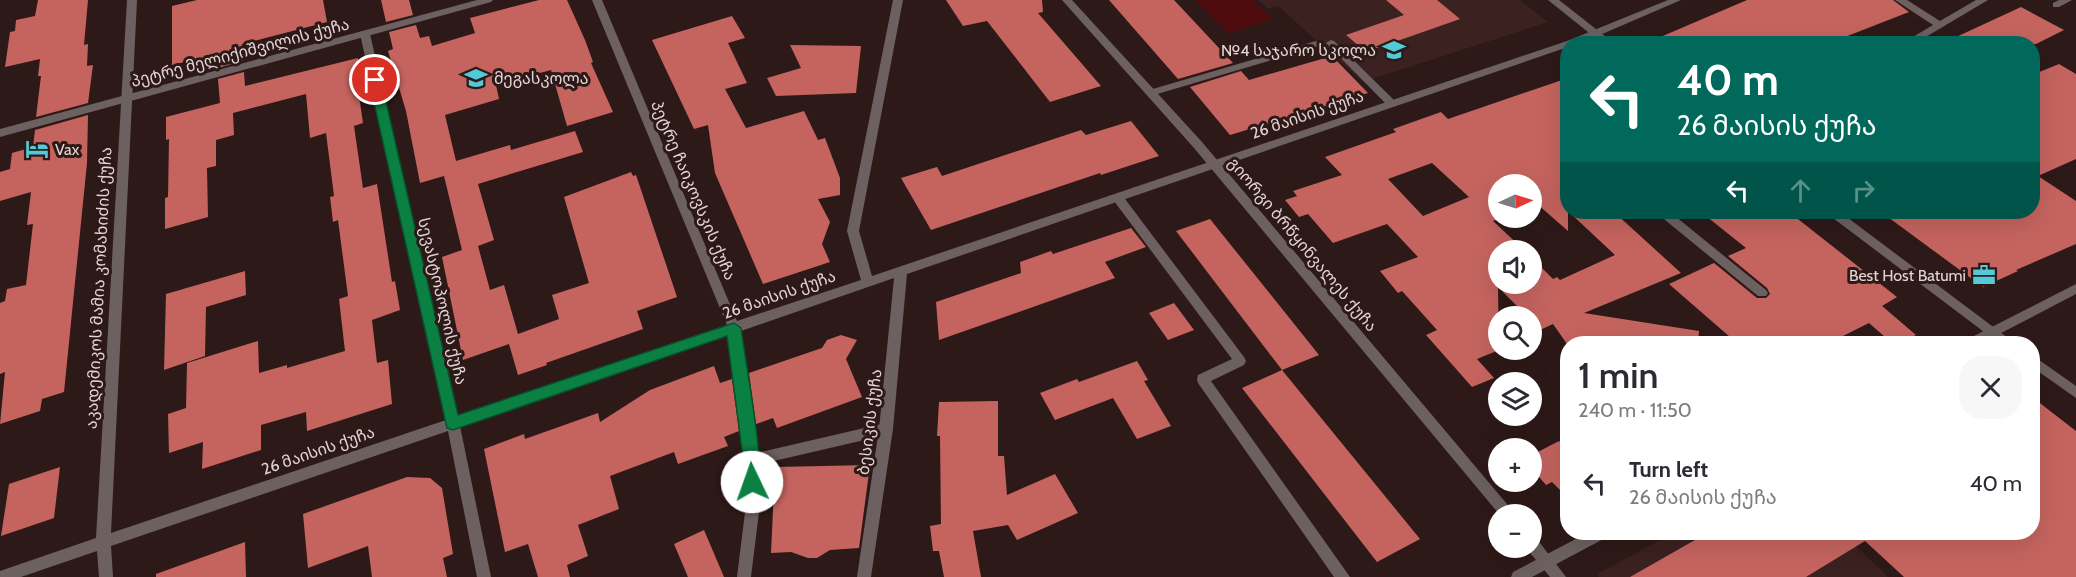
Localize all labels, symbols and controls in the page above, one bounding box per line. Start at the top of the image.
street label: პეტრე მელიქიშვილის ქუჩა [129,14,352,92]
school or university icon: №4 საჯარო სკოლა [1381,37,1407,63]
place label: №4 საჯარო სკოლა [1221,41,1376,61]
pin [349,54,400,105]
text: 40 m [1677,54,1779,106]
icon: left [1578,60,1656,138]
icon: arrive [358,63,391,96]
school or university icon: მეგასკოლა [463,65,489,91]
place label: მეგასკოლა [494,69,589,89]
street label: 26 მაისის ქუჩა [1248,86,1366,143]
street label: პეტრე ჩაიკოვსკის ქუჩა [647,98,740,283]
text: 26 მაისის ქუჩა [1677,109,1877,142]
hotel icon: Vax [24,136,50,162]
place label: Vax [55,140,80,159]
street label: აკადემიკოს მამია კომახიძის ქუჩა [82,146,116,430]
street label: გიორგი ბრწყინვალეს ქუჩა [1223,153,1381,336]
north arrow [1488,174,1542,228]
map controls [1488,174,1542,558]
icon: left [1721,174,1754,207]
icon: ahead [1784,174,1817,207]
icon: right [1847,174,1880,207]
street label: სევასტოპოლის ქუჩა [413,216,471,387]
button: sound [1488,240,1542,294]
office icon: Best Host Batumi [1971,262,1997,288]
street label: 26 მაისის ქუჩა [720,266,838,323]
place label: Best Host Batumi [1849,266,1966,285]
button: search [1488,306,1542,360]
text: 1 min [1578,353,1658,397]
button: close [1959,356,2022,419]
street label: ბესიკის ქუჩა [854,368,885,476]
button: layers [1488,372,1542,426]
text: 240 m · 11:50 [1578,398,1692,422]
street label: 26 მაისის ქუჩა [259,422,377,479]
button: + [1488,438,1542,492]
position arrow [720,450,784,514]
text: Turn left [1629,456,1708,483]
icon: left [1578,467,1611,500]
text: 40 m [1970,470,2022,497]
text: 26 მაისის ქუჩა [1629,485,1777,509]
button: − [1488,504,1542,558]

